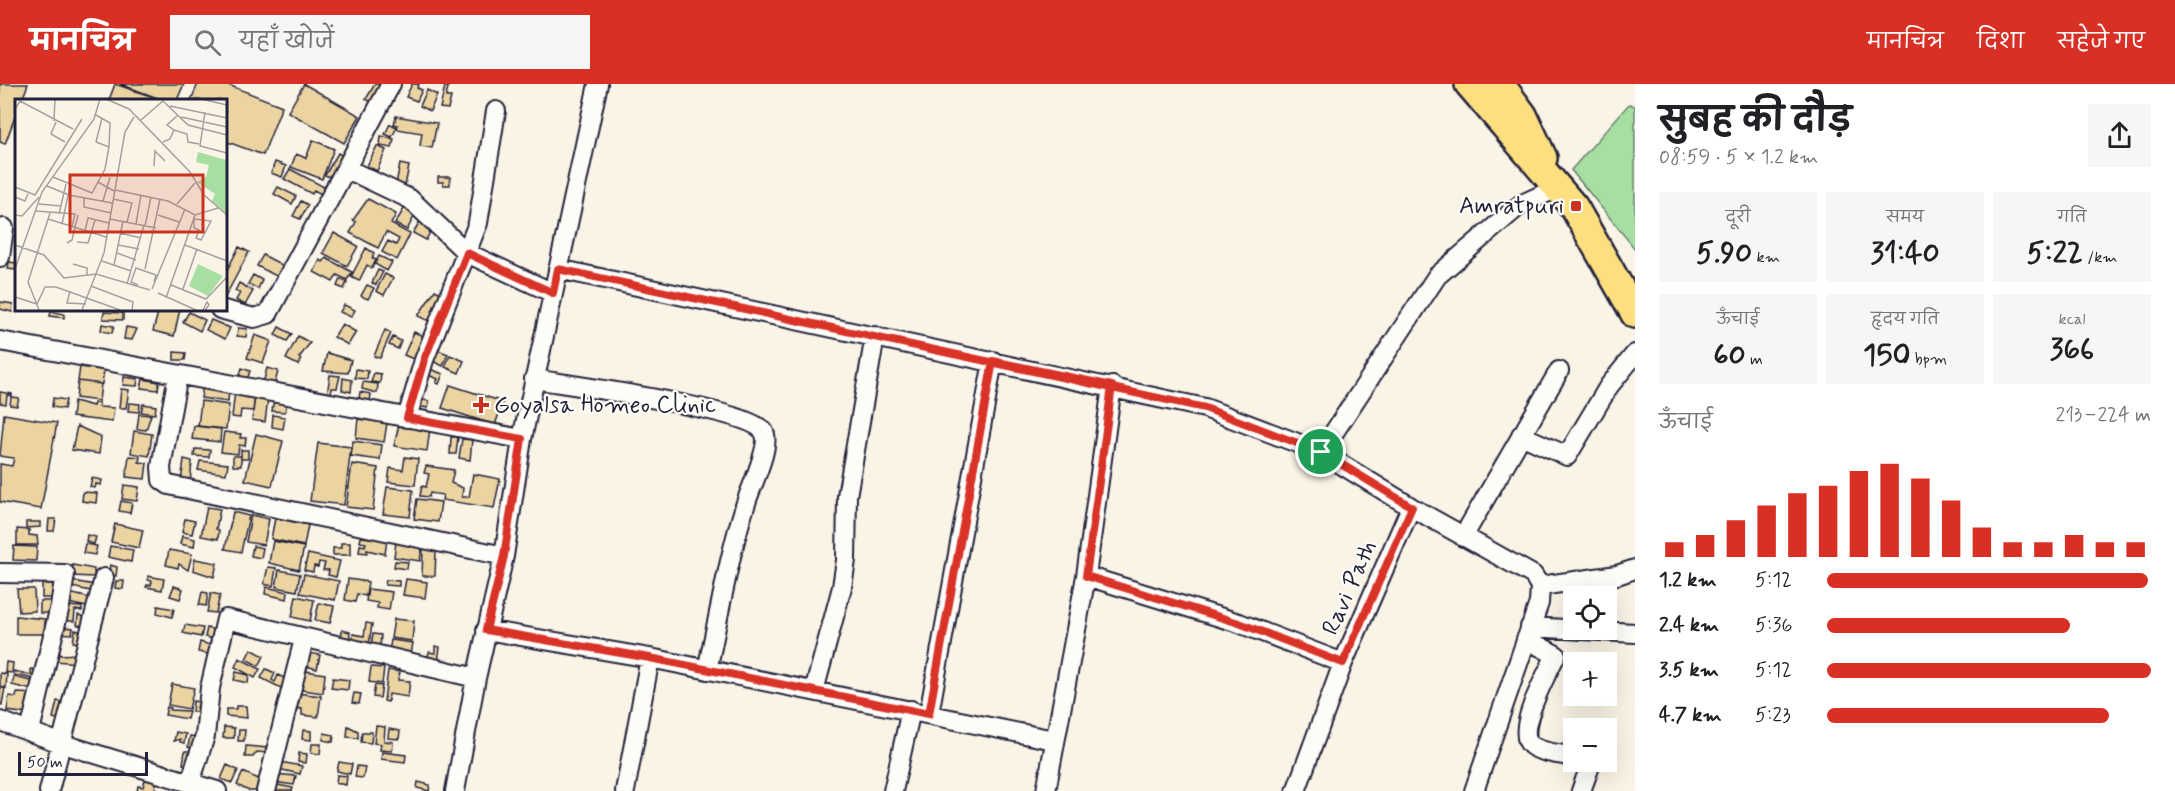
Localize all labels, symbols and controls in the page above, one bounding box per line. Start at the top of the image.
search box [170,15,590,69]
text: मानचित्र [30,24,134,61]
icon: search [191,26,224,59]
text: यहाँ खोजें [239,28,334,56]
text: मानचित्र [1867,28,1944,56]
text: दिशा [1977,28,2024,56]
text: सहेजे गए [2057,28,2145,56]
inset map [15,99,226,310]
text: सुबह की दौड़ [1659,99,1852,143]
button: share [2088,104,2151,167]
text: 08:59 · 5 × 1.2 km [1659,144,1818,171]
place label: Amratpuri [1459,191,1564,222]
marker: Amratpuri [1569,199,1583,213]
text: दूरी [1725,207,1751,228]
text: समय [1886,207,1924,228]
text: गति [2057,207,2087,228]
text: 5.90 [1696,234,1752,273]
text: 31:40 [1870,234,1940,273]
text: 5:22 [2026,234,2083,273]
text: km [1752,247,1780,268]
text: /km [2083,247,2118,268]
text: ऊँचाई [1717,309,1759,330]
text: हृदय गति [1871,309,1939,330]
text: kcal [2059,309,2085,330]
text: 366 [2050,330,2094,369]
text: 60 [1713,336,1746,375]
text: 150 [1863,336,1910,375]
text: m [1746,349,1763,370]
text: bpm [1910,349,1947,370]
place label: Goyalsa Homeo Clinic [494,390,716,421]
marker: Goyalsa Homeo Clinic [472,396,490,414]
text: 213–224 m [2056,402,2151,429]
text: ऊँचाई [1659,409,1713,436]
pin [1295,426,1346,477]
icon: arrive [1304,435,1337,468]
street label: Ravi Path [1315,536,1385,640]
text: 1.2 km [1659,567,1716,594]
text: 5:12 [1755,567,1792,594]
map controls [1563,586,1617,772]
button: locate [1563,586,1617,640]
text: 2.4 km [1659,612,1719,639]
text: 5:36 [1755,612,1792,639]
button: + [1563,652,1617,706]
text: 3.5 km [1659,657,1719,684]
text: 5:12 [1755,657,1792,684]
text: 4.7 km [1659,702,1722,729]
text: 5:23 [1755,702,1791,729]
button: − [1563,718,1617,772]
scale bar [18,749,148,776]
text: 50 m [27,752,63,773]

